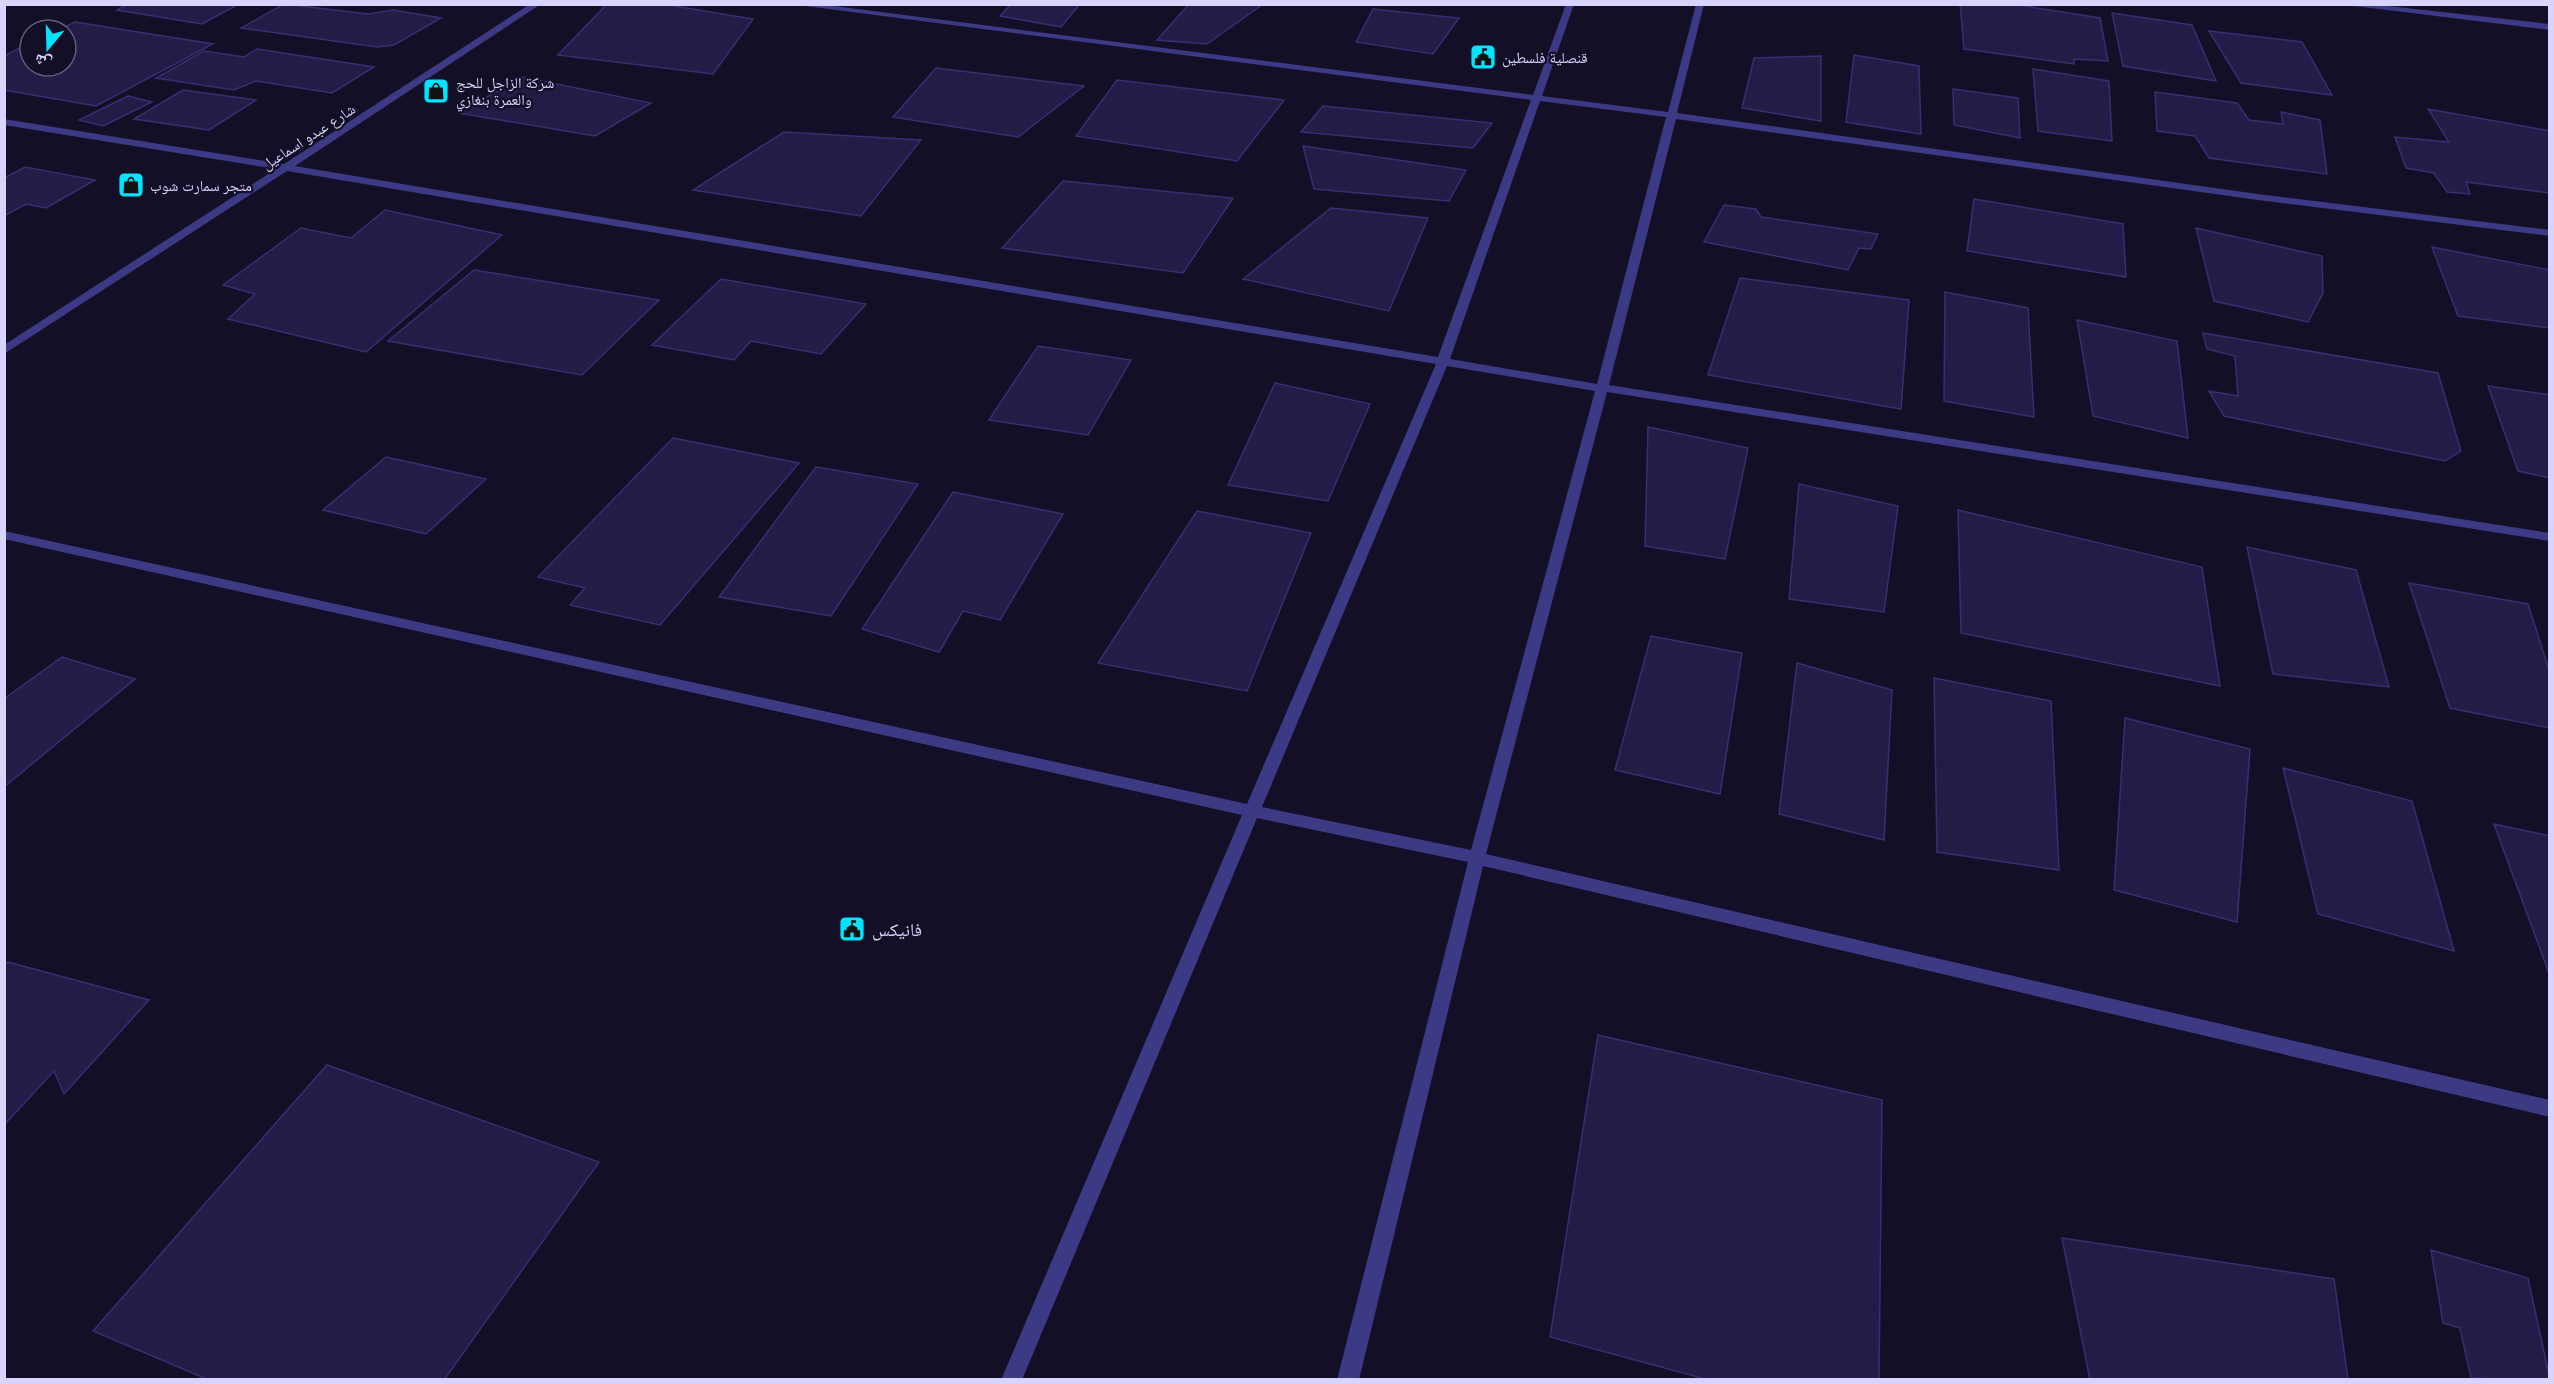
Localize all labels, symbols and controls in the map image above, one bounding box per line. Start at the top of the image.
north arrow [18,18,78,78]
public building icon: قنصلية فلسطين [1468,42,1498,72]
place label: قنصلية فلسطين [1502,47,1588,68]
text: ش [31,49,55,75]
place label: شركة الزاجل للحج والعمرة بنغازي [456,72,554,112]
shop icon: شركة الزاجل للحج والعمرة بنغازي [421,76,451,106]
street label: شارع عبدو اسماعيل [257,98,359,175]
shop icon: متجر سمارت شوب [116,170,146,200]
place label: متجر سمارت شوب [150,175,252,195]
public building icon: فانيكس [837,914,867,944]
place label: فانيكس [872,917,922,941]

